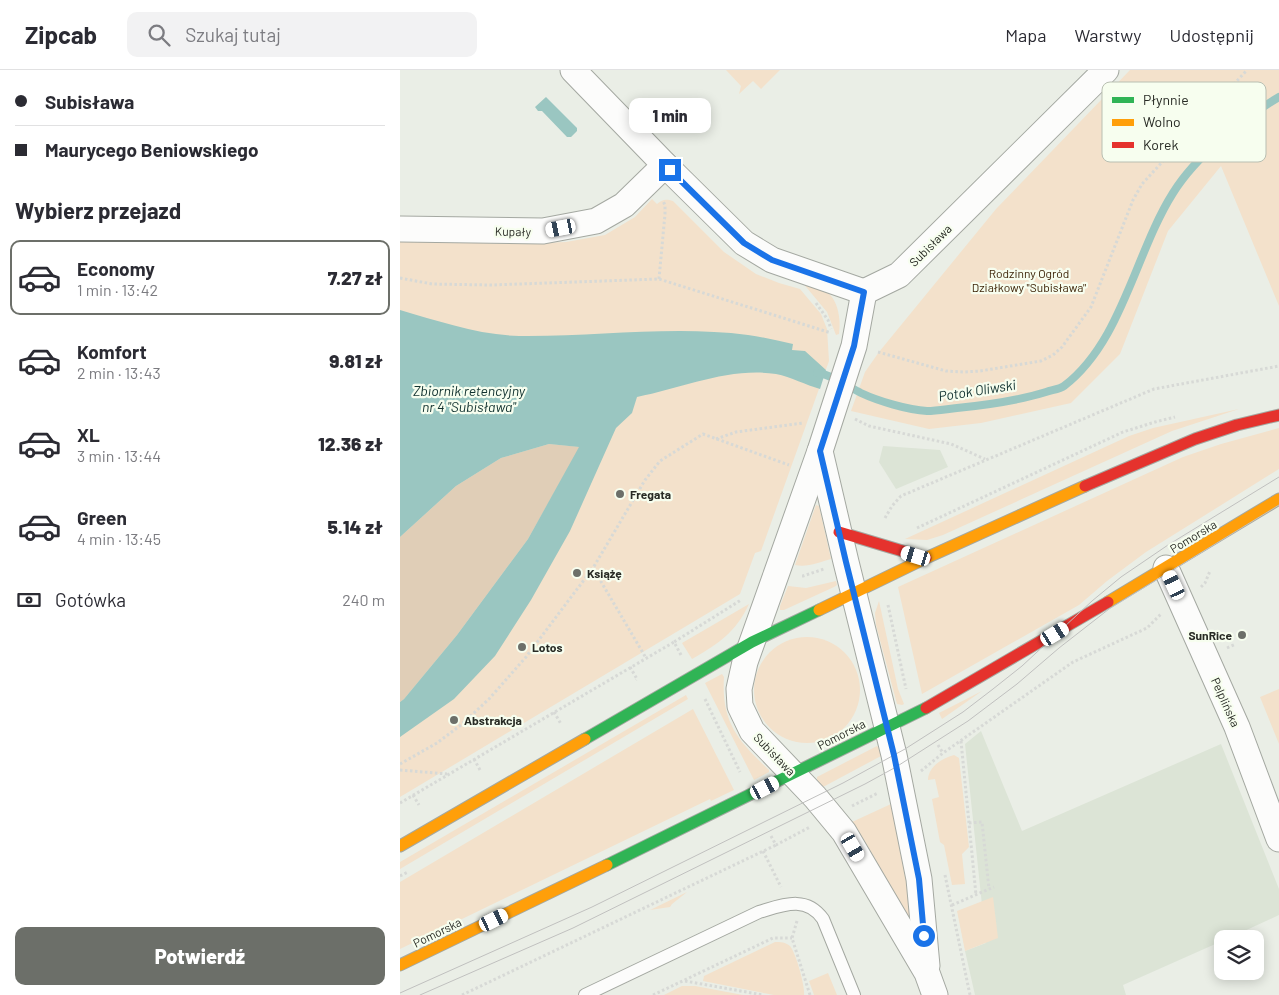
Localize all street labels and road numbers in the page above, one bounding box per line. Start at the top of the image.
street label: Subisława [906,221,954,269]
street label: Kupały [495,224,532,238]
street label: Pomorska [1167,517,1219,555]
street label: Pelplińska [1209,675,1243,729]
street label: Pomorska [815,716,867,752]
street label: Subisława [751,730,799,778]
street label: Pomorska [411,914,463,950]

